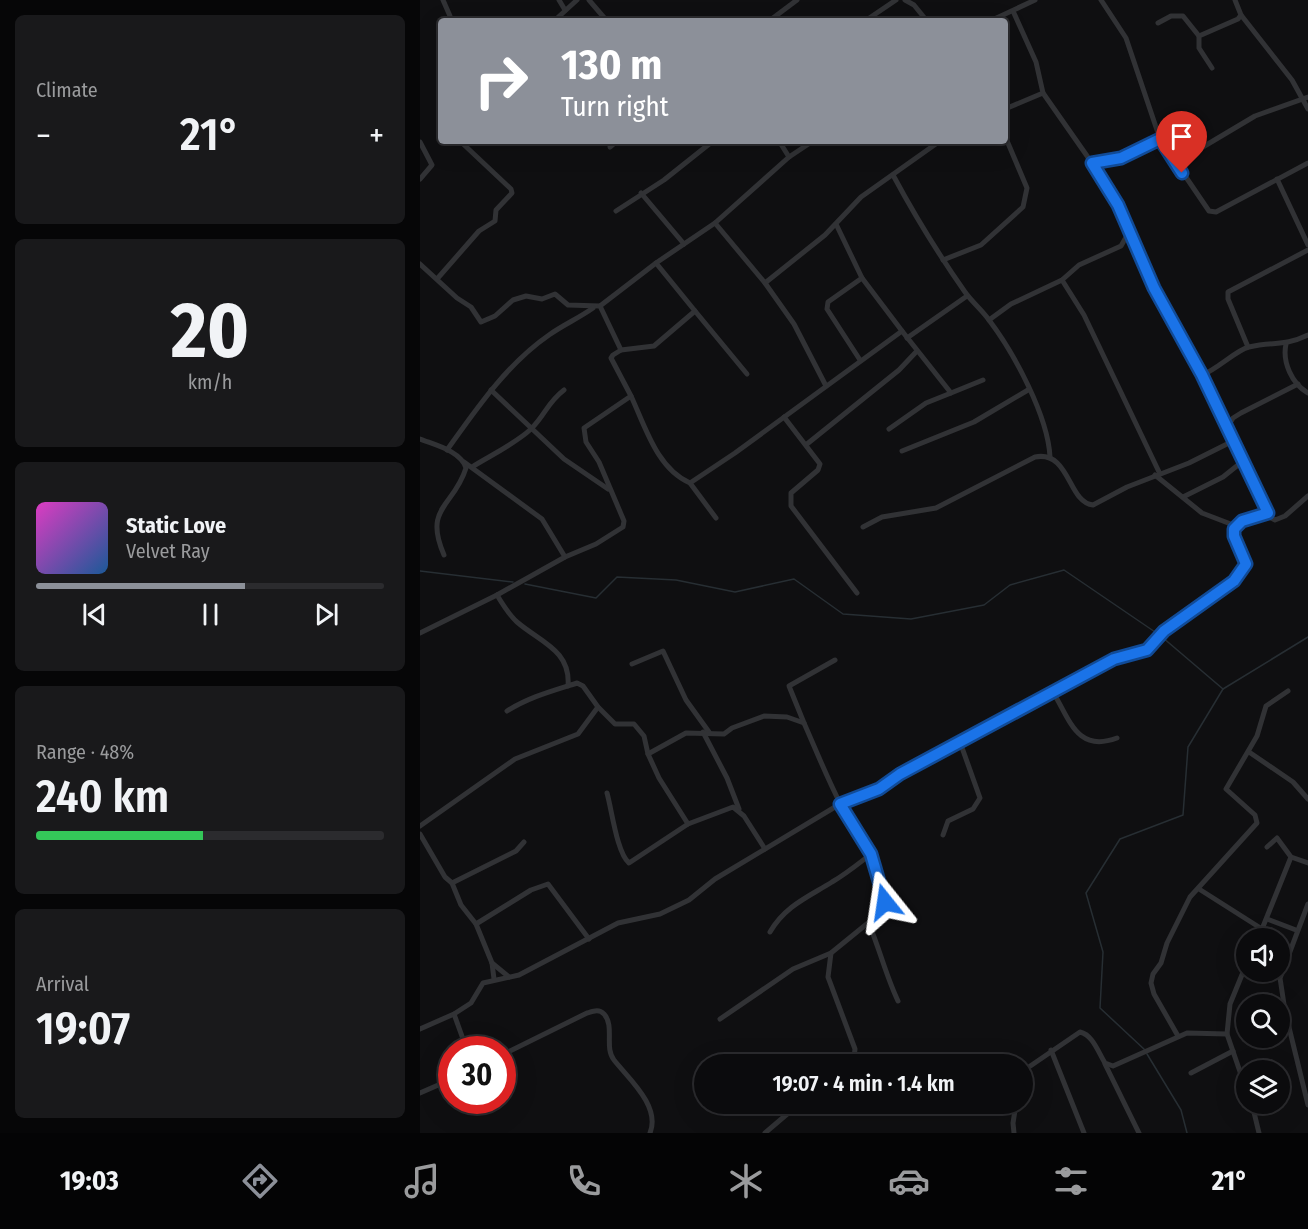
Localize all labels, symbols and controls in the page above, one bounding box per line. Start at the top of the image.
text: 130 m [561,40,662,90]
icon: right [462,42,540,120]
text: Climate [36,78,98,102]
text: Turn right [561,91,669,123]
text: 21° [180,108,240,162]
pin [1156,111,1207,173]
text: − [36,116,51,156]
text: + [369,116,384,156]
icon: arrive [1165,120,1198,153]
text: 20 [171,284,249,378]
text: km/h [188,370,232,394]
text: Static Love [126,512,226,539]
text: Velvet Ray [126,539,210,563]
icon: previous [78,598,111,631]
icon: pause [194,598,227,631]
icon: next [310,598,343,631]
text: Range · 48% [36,740,134,764]
text: 240 km [36,770,169,824]
position arrow [853,870,917,934]
map controls [1236,928,1290,1114]
button: sound [1236,928,1290,982]
text: Arrival [36,972,89,996]
button: search [1236,994,1290,1048]
text: 19:07 [36,1002,130,1056]
speed limit sign: 30 [438,1036,516,1114]
button: layers [1236,1060,1290,1114]
text: 19:07 · 4 min · 1.4 km [772,1070,955,1097]
icon: directions [239,1160,281,1202]
icon: music [401,1160,443,1202]
icon: phone [563,1160,605,1202]
icon: climate [725,1160,767,1202]
icon: car [888,1160,930,1202]
icon: filters [1050,1160,1092,1202]
text: 19:03 [60,1165,119,1197]
text: 21° [1212,1165,1248,1197]

